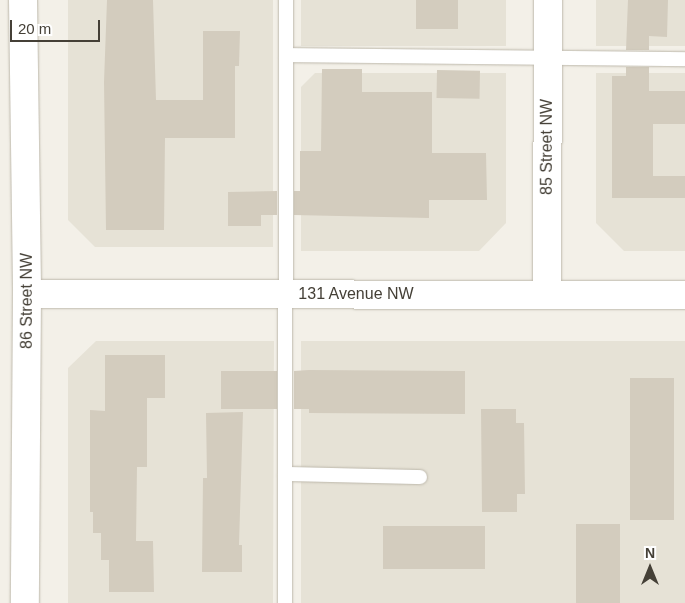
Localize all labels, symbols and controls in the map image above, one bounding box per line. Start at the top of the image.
scale bar [12,10,102,42]
text: 20 m [18,20,51,37]
street label: 85 Street NW [537,99,557,195]
street label: 86 Street NW [17,253,37,349]
street label: 131 Avenue NW [298,284,414,304]
north arrow [625,543,675,593]
text: N [645,545,655,561]

